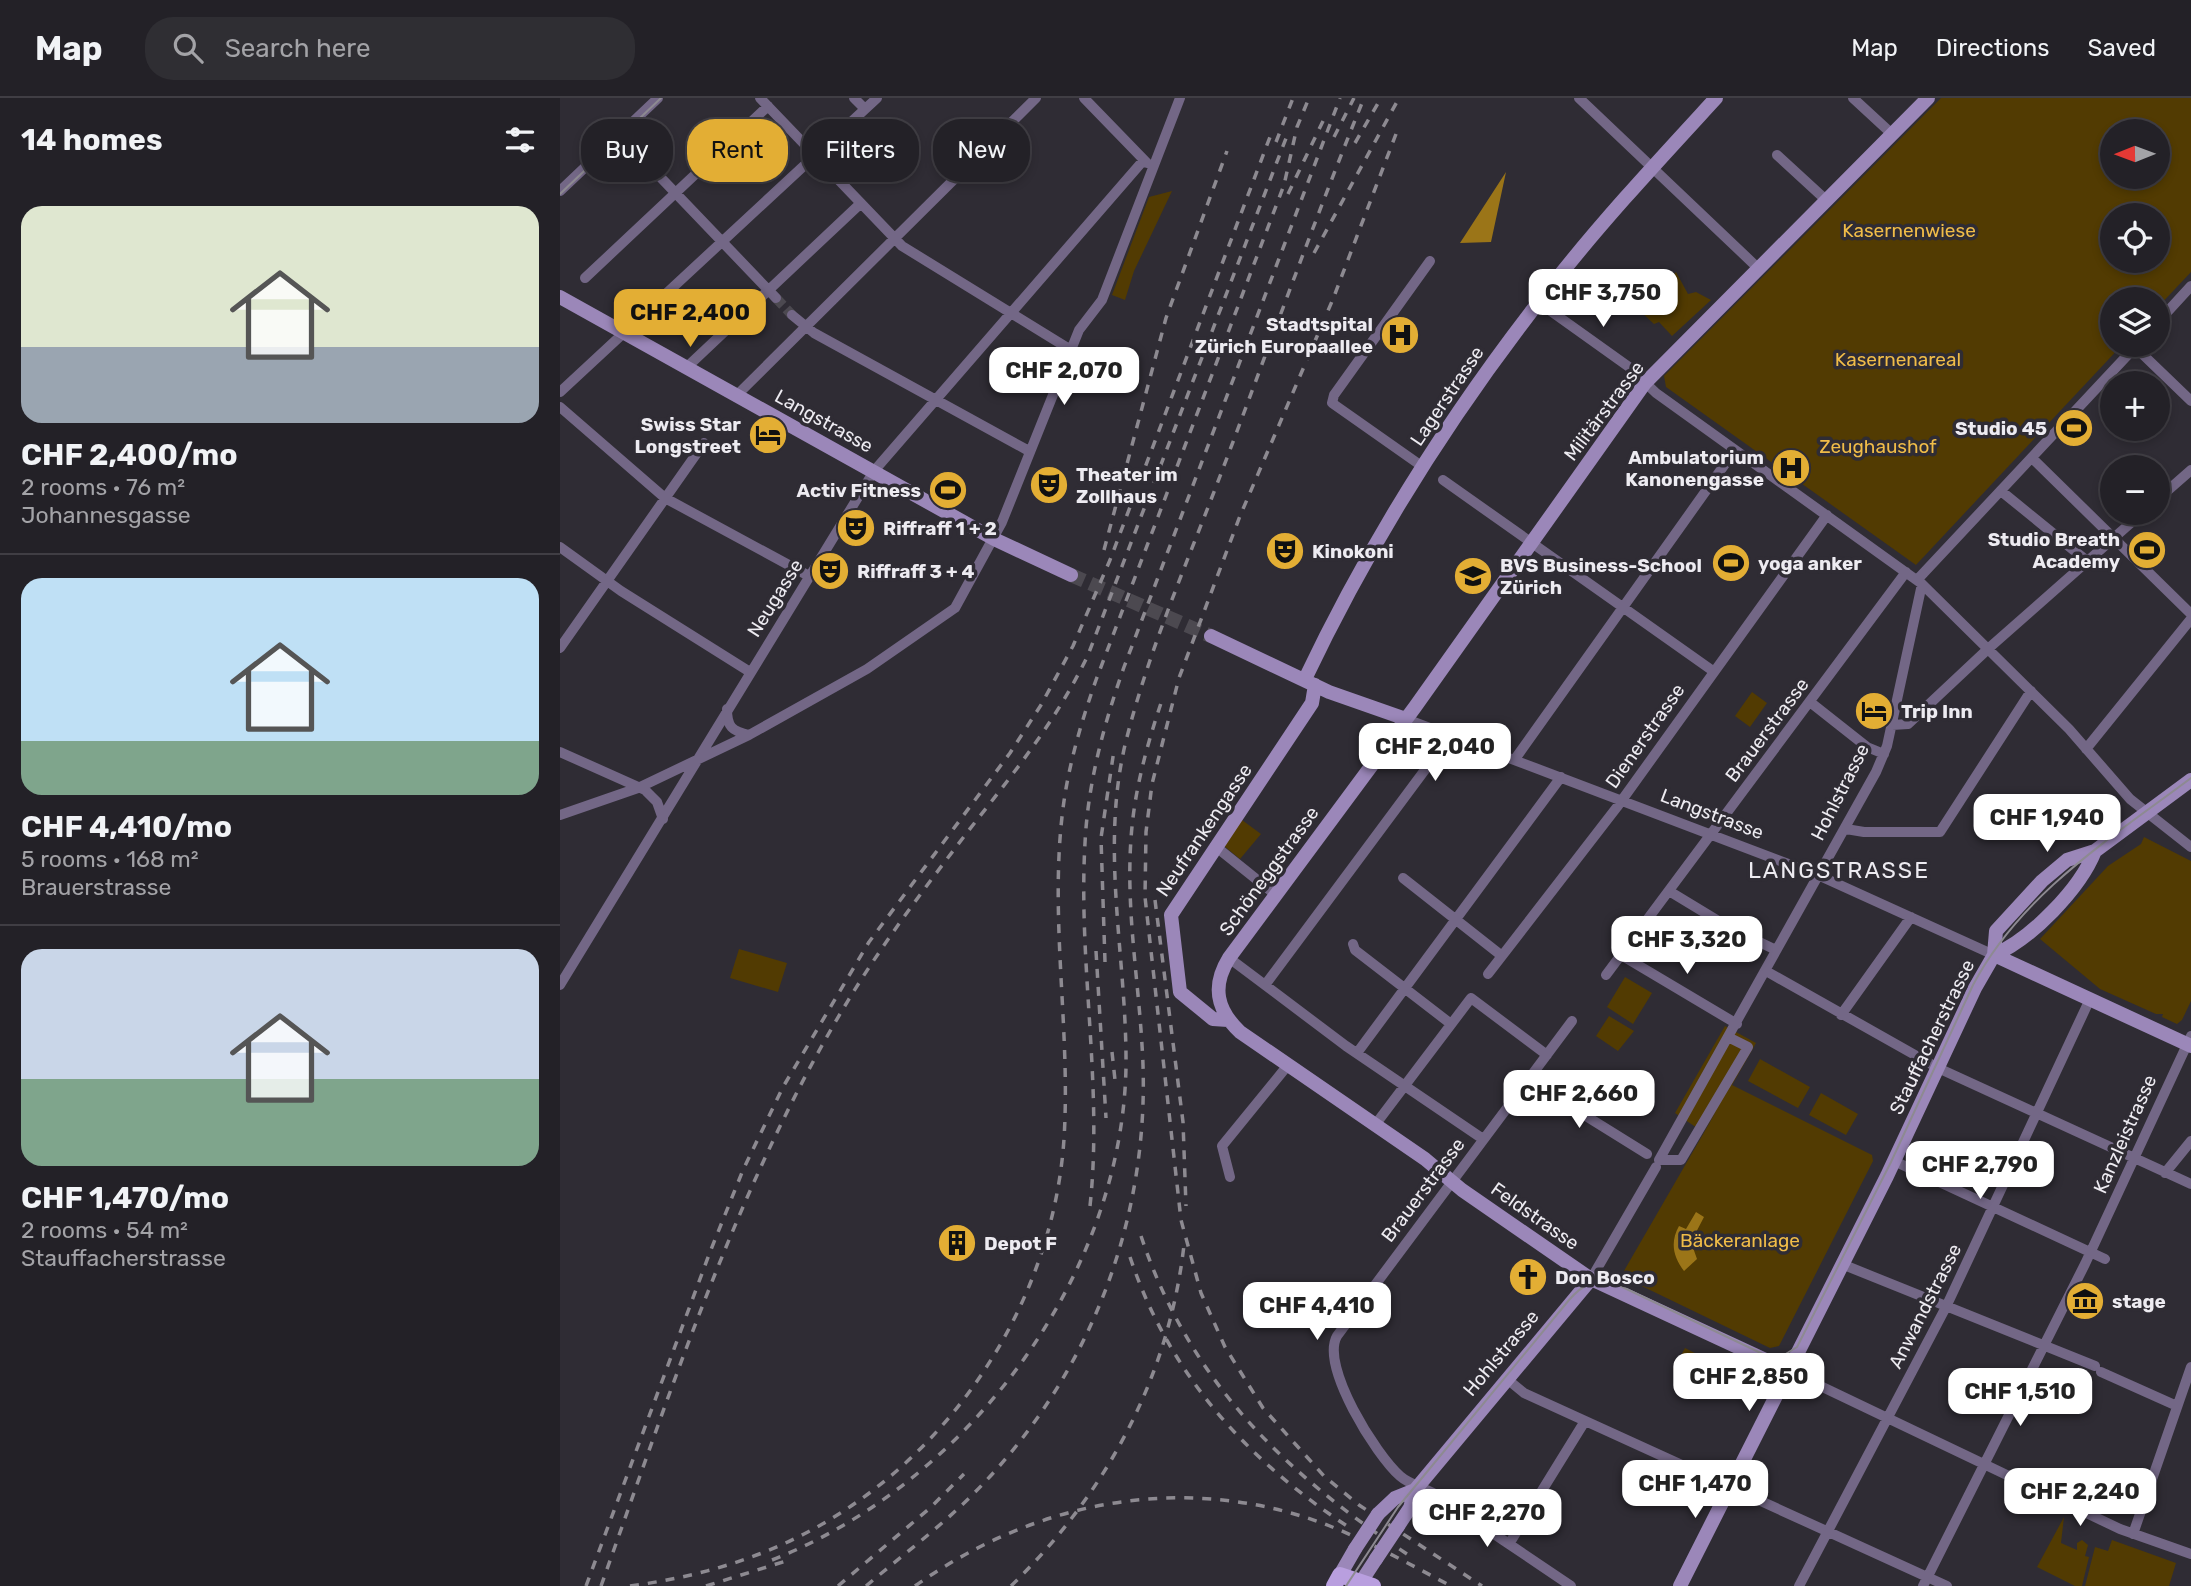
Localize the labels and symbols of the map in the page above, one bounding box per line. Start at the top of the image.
north arrow [2100,119,2170,189]
park label: Kasernenwiese [1842,219,1976,242]
pin: CHF 3,750 [1523,270,1683,329]
pin: CHF 2,400 [610,289,770,349]
place label: Stadtspital Zürich Europaallee [1195,313,1373,358]
hospital icon: Stadtspital Zürich Europaallee [1379,314,1421,356]
street label: Lagerstrasse [1405,342,1489,450]
pin: CHF 2,070 [984,348,1144,407]
park label: Kasernenareal [1835,348,1961,371]
street label: Militärstrasse [1559,357,1649,465]
street label: Langstrasse [771,385,877,457]
sports icon: Studio 45 [2053,407,2095,449]
place label: Swiss Star Longstreet [635,413,741,458]
hotel icon: Swiss Star Longstreet [747,414,789,456]
place label: Studio 45 [1955,417,2047,440]
park label: Zeughaushof [1819,435,1937,458]
place label: Ambulatorium Kanonengasse [1625,446,1764,491]
hospital icon: Ambulatorium Kanonengasse [1770,447,1812,489]
place label: Theater im Zollhaus [1076,463,1178,508]
theatre icon: Theater im Zollhaus [1028,464,1070,506]
sports icon: Activ Fitness [927,469,969,511]
place label: Activ Fitness [797,479,921,502]
theatre icon: Riffraff 1 + 2 [835,507,877,549]
place label: Riffraff 1 + 2 [883,517,997,540]
place label: Studio Breath Academy [1988,528,2121,573]
sports icon: Studio Breath Academy [2126,529,2168,571]
theatre icon: Kinokoni [1264,530,1306,572]
place label: Kinokoni [1312,540,1394,563]
sports icon: yoga anker [1710,542,1752,584]
theatre icon: Riffraff 3 + 4 [809,550,851,592]
place label: yoga anker [1758,552,1862,575]
place label: BVS Business-School Zürich [1500,554,1702,599]
street label: Neugasse [742,555,808,641]
school or university icon: BVS Business-School Zürich [1452,555,1494,597]
place label: Riffraff 3 + 4 [857,560,975,583]
street label: Brauerstrasse [1720,673,1814,787]
street label: Dienerstrasse [1600,679,1690,793]
hotel icon: Trip Inn [1853,690,1895,732]
place label: Trip Inn [1901,700,1973,723]
pin: CHF 2,040 [1355,724,1515,783]
street label: Hohlstrasse [1806,740,1874,844]
street label: Neufrankengasse [1151,759,1257,901]
street label: Langstrasse [1657,784,1767,844]
pin: CHF 1,940 [1967,794,2127,854]
street label: Schöneggstrasse [1214,802,1324,940]
district label: LANGSTRASSE [1748,856,1930,884]
pin: CHF 3,320 [1607,916,1767,976]
street label: Stauffacherstrasse [1885,956,1979,1118]
pin: CHF 2,660 [1499,1070,1659,1130]
street label: Kanzleistrasse [2089,1071,2161,1197]
street label: Brauerstrasse [1376,1133,1470,1247]
pin: CHF 2,790 [1900,1142,2060,1201]
street label: Feldstrasse [1487,1177,1583,1255]
building icon: Depot F [936,1222,978,1264]
park label: Bäckeranlage [1680,1229,1800,1252]
place label: Depot F [984,1232,1057,1255]
street label: Anwandstrasse [1884,1240,1966,1372]
church icon: Don Bosco [1507,1256,1549,1298]
place label: Don Bosco [1555,1266,1655,1289]
museum icon: stage [2064,1280,2106,1322]
pin: CHF 4,410 [1237,1282,1397,1342]
place label: stage [2112,1290,2166,1313]
street label: Hohlstrasse [1458,1305,1544,1401]
pin: CHF 2,850 [1669,1354,1829,1413]
pin: CHF 1,510 [1940,1368,2100,1428]
pin: CHF 1,470 [1615,1460,1775,1520]
pin: CHF 2,240 [2000,1468,2160,1528]
pin: CHF 2,270 [1407,1490,1567,1549]

